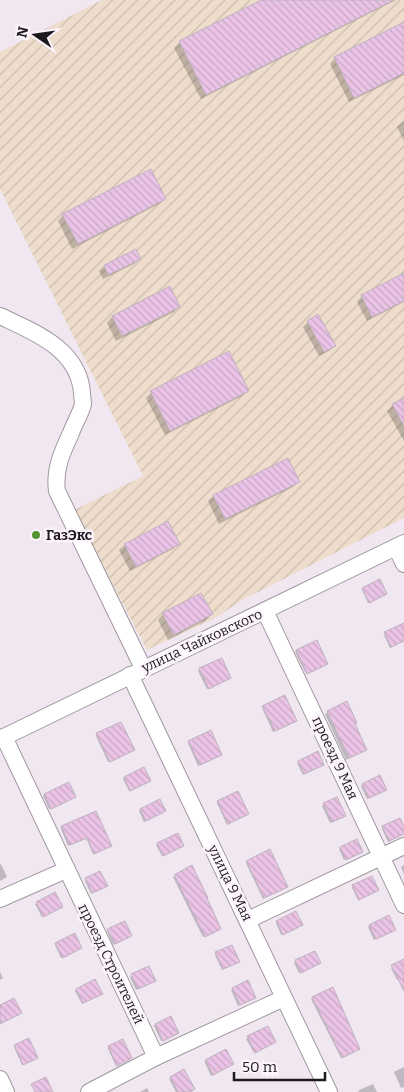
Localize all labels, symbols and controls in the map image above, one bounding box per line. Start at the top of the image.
north arrow [10,10,60,60]
text: N [13,25,32,39]
place label: ГазЭкс [46,527,92,544]
marker: ГазЭкс [30,529,42,541]
street label: улица Чайковского [138,606,265,677]
street label: проезд 9 Мая [308,714,362,802]
street label: улица 9 Мая [204,841,256,924]
street label: проезд Строителей [75,901,147,1027]
scale bar [234,1050,325,1082]
text: 50 m [242,1058,278,1076]

